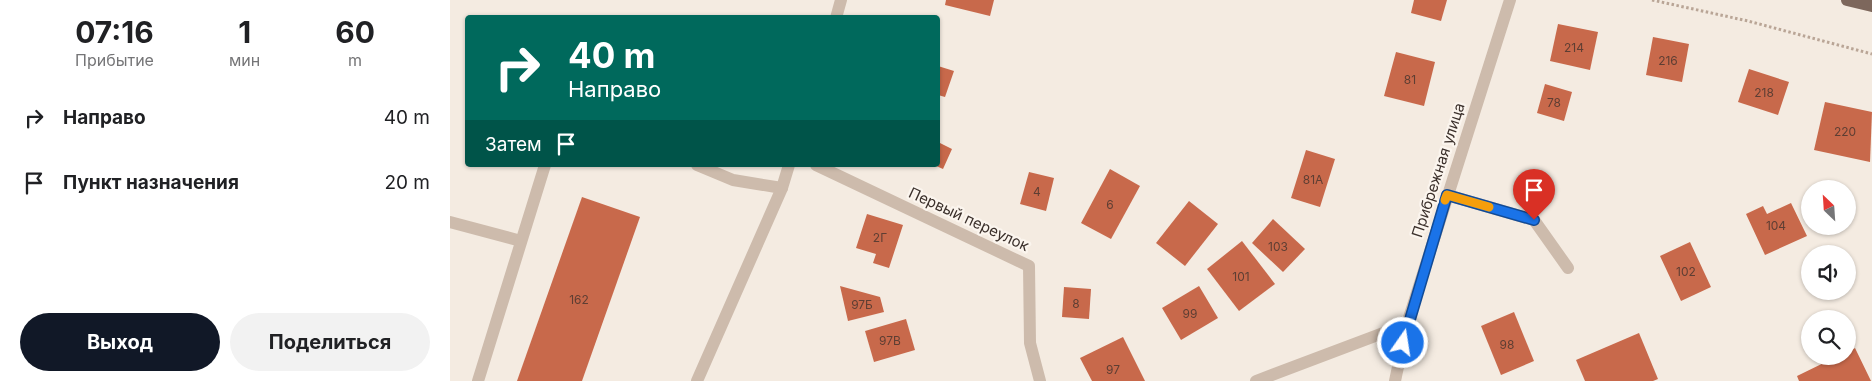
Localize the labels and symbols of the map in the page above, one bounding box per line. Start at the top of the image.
house number: 214 [1564,40,1584,55]
house number: 216 [1658,53,1678,68]
house number: 81 [1404,72,1416,87]
house number: 218 [1754,85,1774,100]
house number: 78 [1547,95,1561,110]
street label: Прибрежная улица [1407,100,1469,240]
house number: 220 [1834,124,1856,139]
pin [1513,169,1555,220]
house number: 81А [1303,172,1323,187]
north arrow [1801,180,1856,235]
street label: Первый переулок [906,183,1032,255]
house number: 4 [1033,184,1041,199]
house number: 6 [1106,197,1114,212]
house number: 104 [1766,218,1786,233]
house number: 2Г [873,230,887,245]
house number: 103 [1268,239,1288,254]
house number: 102 [1676,264,1696,279]
house number: 101 [1232,269,1250,284]
house number: 162 [569,292,589,307]
house number: 8 [1072,296,1080,311]
house number: 97Б [851,297,873,312]
house number: 99 [1183,306,1197,321]
position arrow [1376,316,1428,368]
house number: 97В [879,333,901,348]
house number: 98 [1500,337,1514,352]
house number: 97 [1106,362,1120,377]

